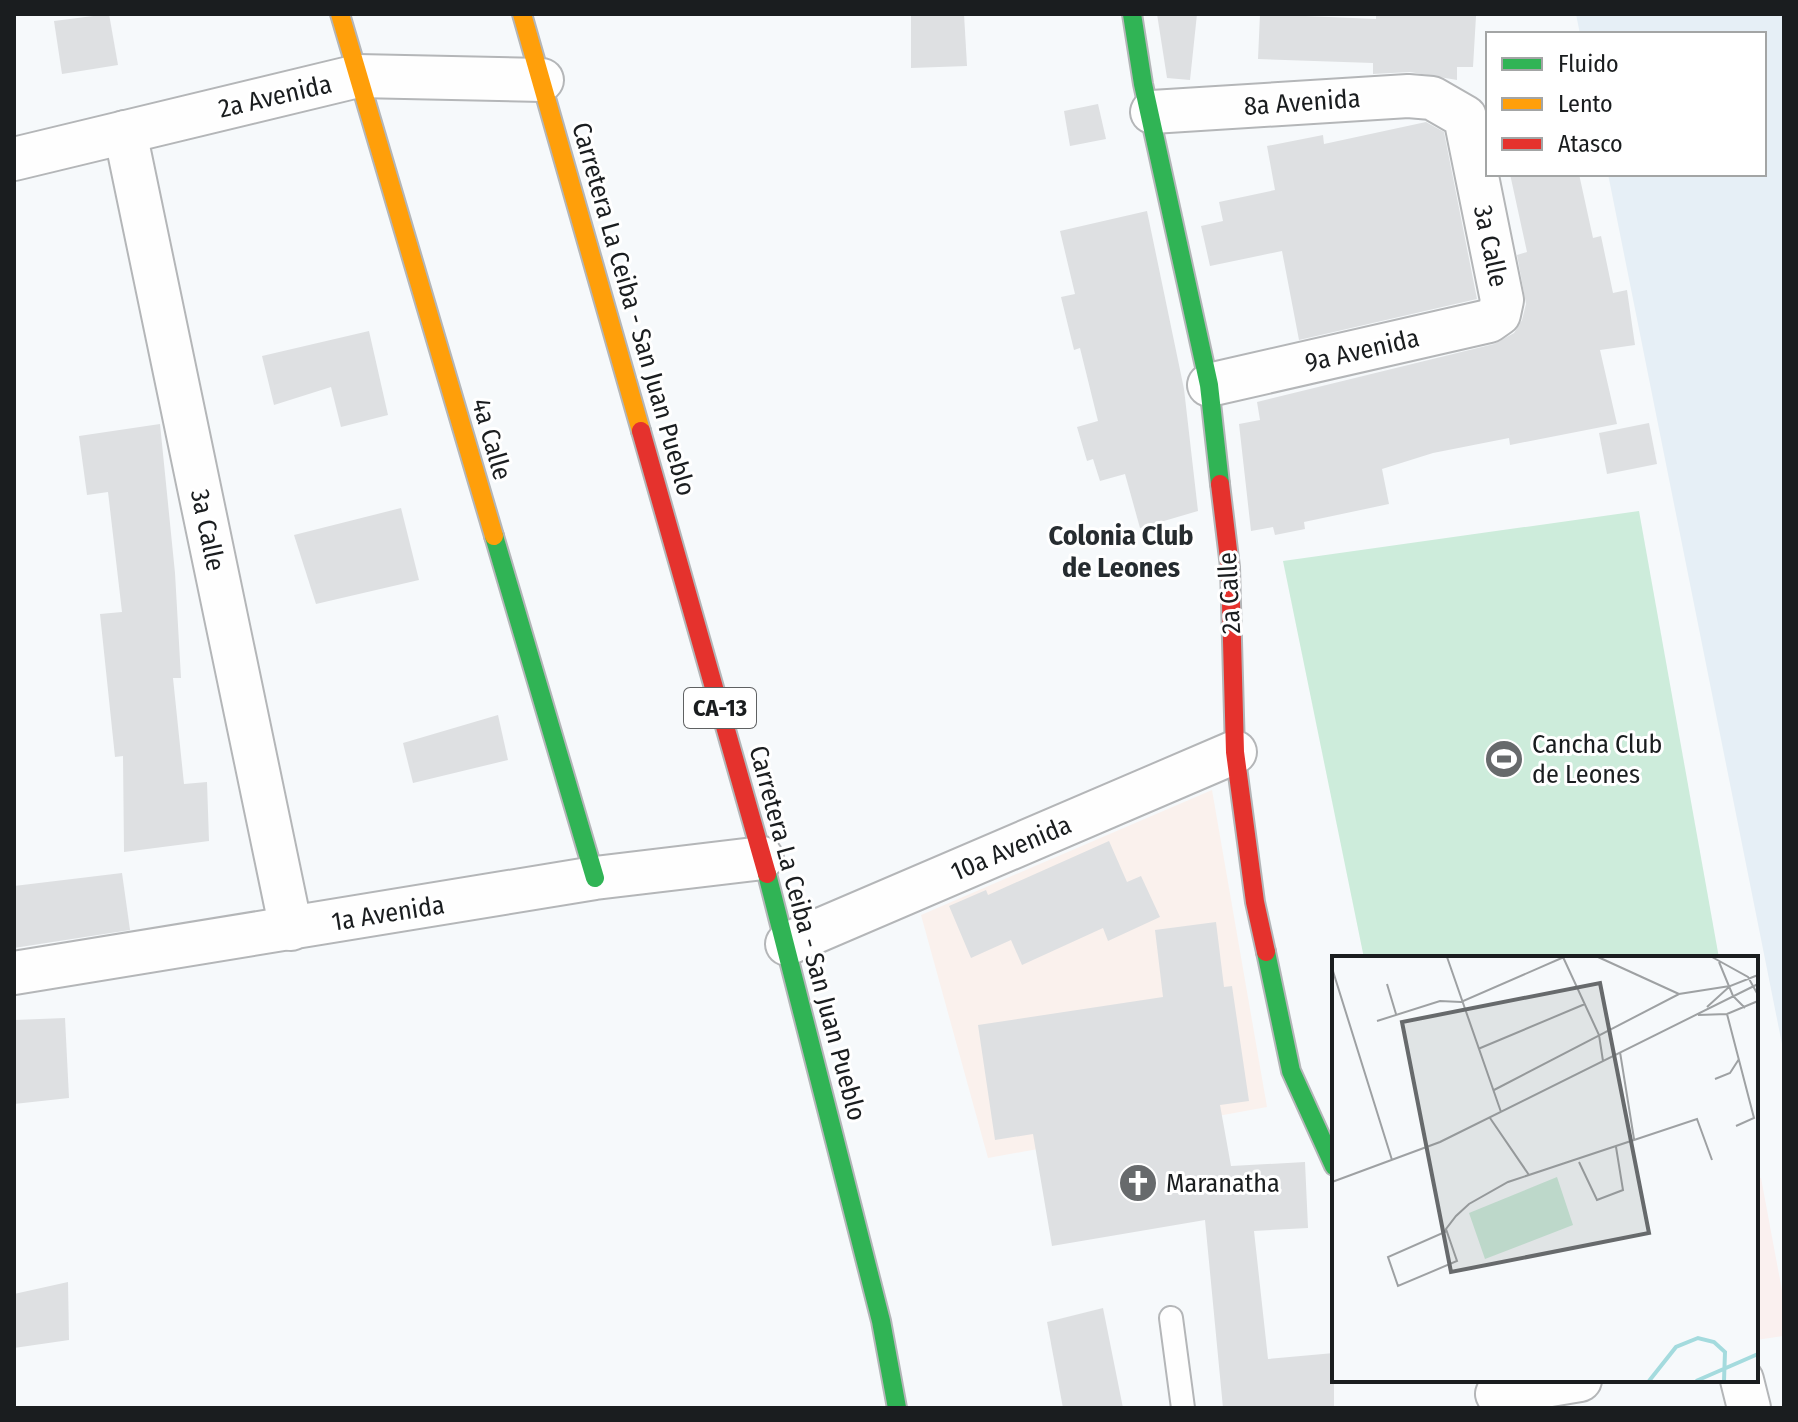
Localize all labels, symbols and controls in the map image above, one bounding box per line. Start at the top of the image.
legend [1486,32,1766,176]
text: Fluido [1558,50,1619,78]
street label: 2a Avenida [216,68,335,125]
street label: 8a Avenida [1243,83,1361,122]
text: Lento [1558,90,1613,118]
street label: Carretera La Ceiba - San Juan Pueblo [565,119,702,499]
text: Atasco [1558,130,1623,158]
street label: 3a Calle [1467,203,1514,290]
street label: 9a Avenida [1302,322,1422,379]
street label: 4a Calle [465,395,518,483]
street label: 3a Calle [184,487,231,574]
district label: Colonia Club de Leones [1049,519,1193,584]
street label: 2a Calle [1212,551,1247,635]
road number: CA-13 [684,688,756,728]
place label: Cancha Club de Leones [1532,729,1662,790]
sports icon: Cancha Club de Leones [1483,738,1525,780]
street label: Carretera La Ceiba - San Juan Pueblo [742,742,873,1124]
street label: 10a Avenida [946,809,1076,888]
street label: 1a Avenida [329,889,447,938]
inset map [1332,956,1758,1382]
church icon: Maranatha [1117,1162,1159,1204]
place label: Maranatha [1166,1168,1280,1199]

